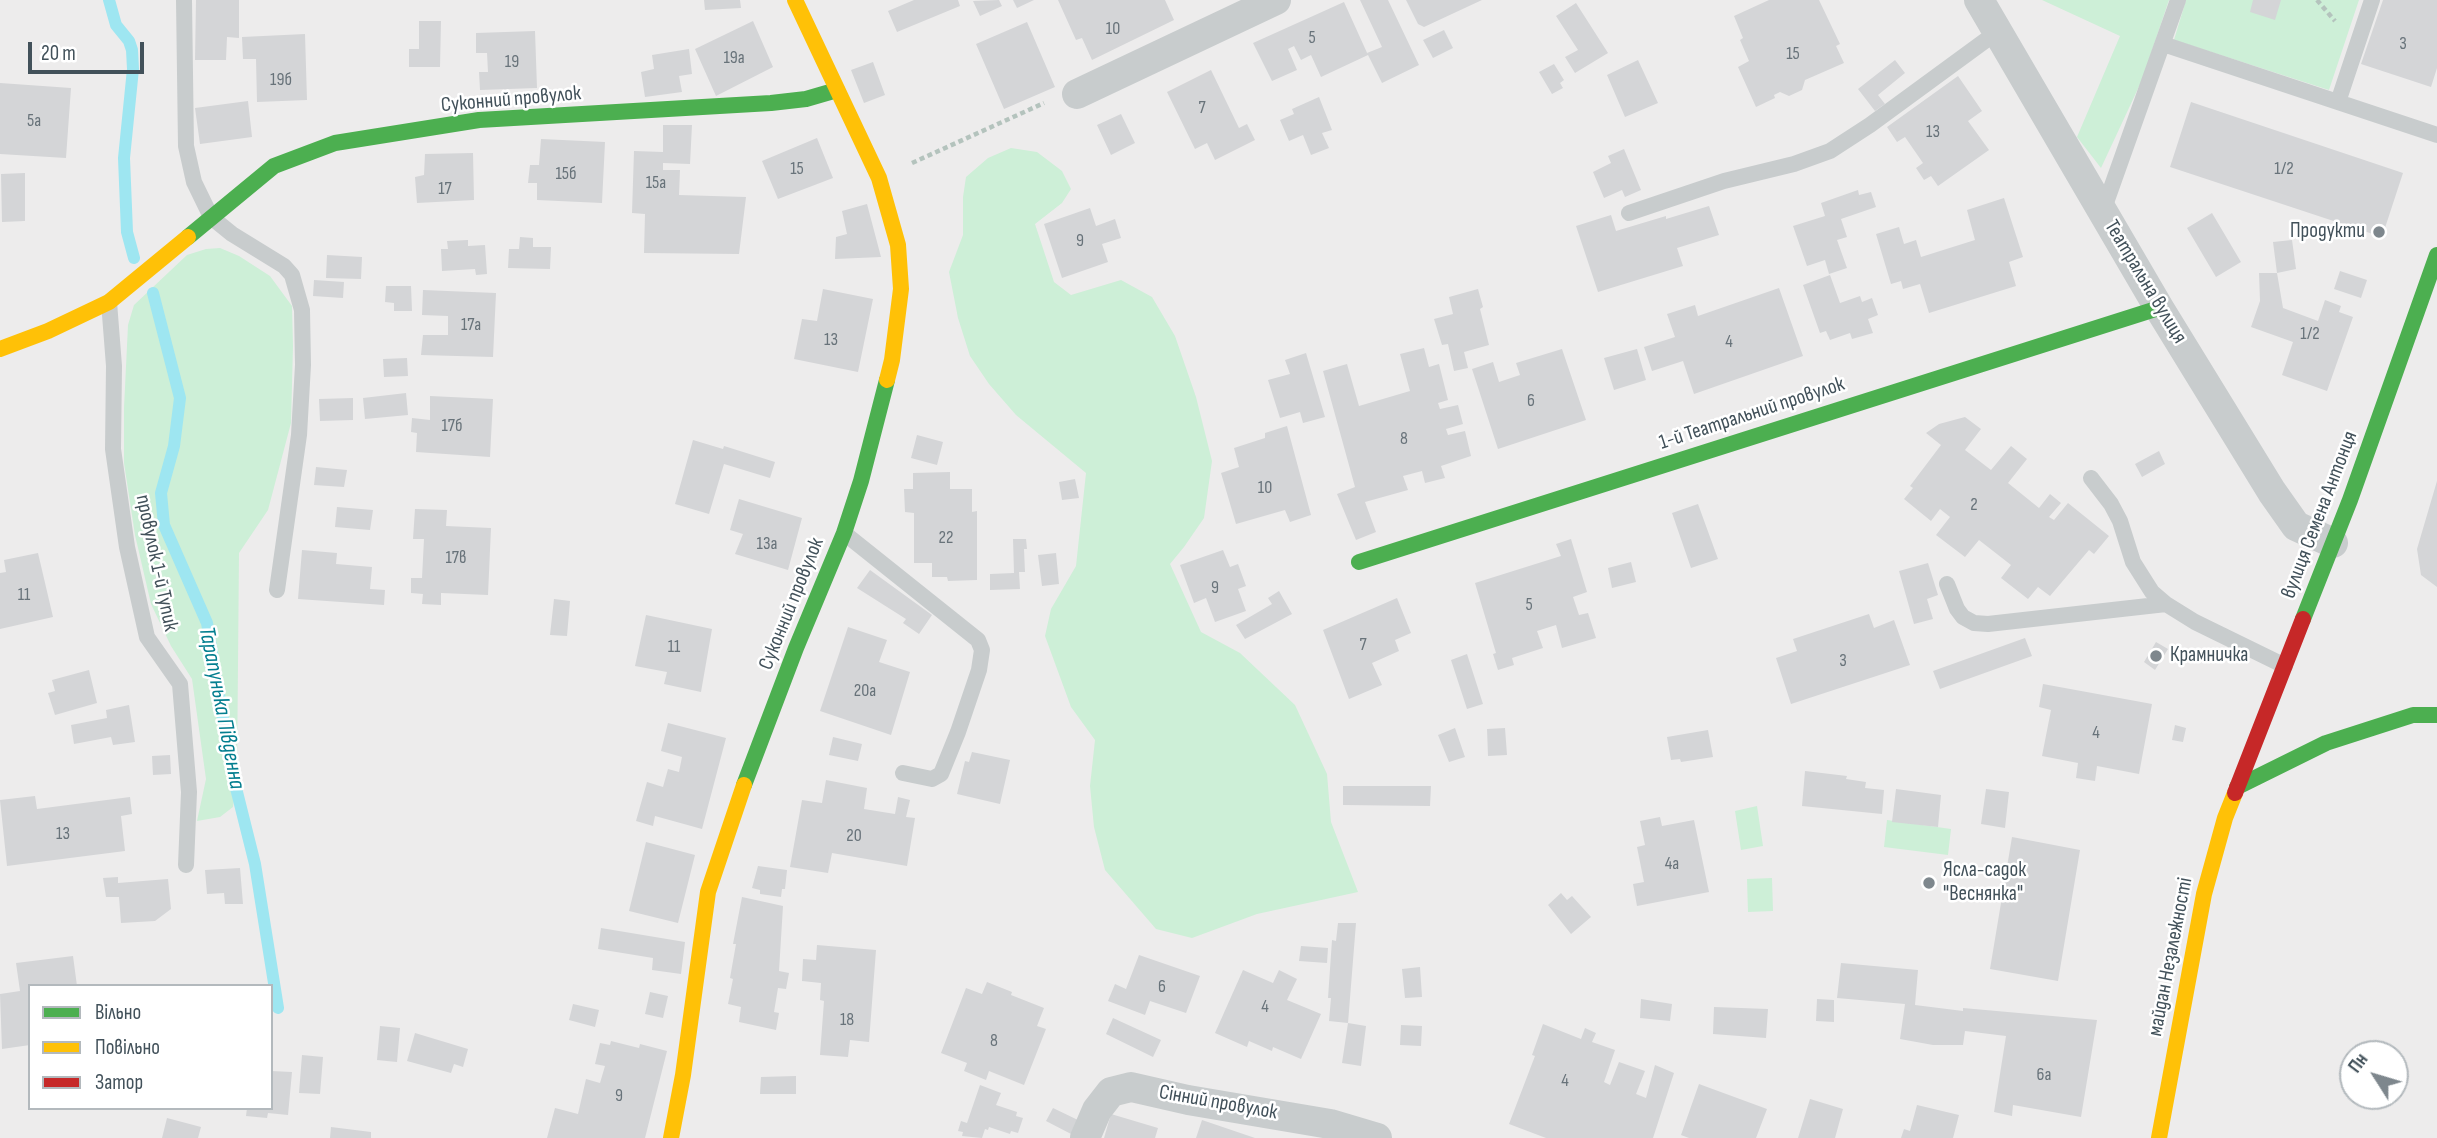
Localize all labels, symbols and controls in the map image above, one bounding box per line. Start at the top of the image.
house number: 10 [1106,18,1120,40]
house number: 5 [1308,27,1316,49]
scale bar [32,28,147,72]
house number: 3 [2399,33,2407,55]
text: 20 m [41,41,76,66]
house number: 15 [1786,43,1800,65]
house number: 19а [723,47,745,69]
house number: 19 [505,51,519,73]
house number: 19б [270,69,292,91]
street label: Суконний провулок [440,81,582,119]
house number: 7 [1198,97,1206,119]
house number: 5а [27,110,41,132]
house number: 13 [1926,121,1940,143]
house number: 15 [790,158,804,180]
house number: 1/2 [2274,158,2294,180]
house number: 15б [555,163,577,185]
house number: 15а [646,172,666,194]
house number: 17 [438,178,452,200]
street label: Театральна вулиця [2098,216,2192,348]
place label: Продукти [2290,219,2365,245]
marker: Продукти [2371,224,2387,240]
house number: 9 [1076,230,1084,252]
house number: 17а [461,314,481,336]
house number: 1/2 [2300,323,2320,345]
house number: 13 [824,329,838,351]
house number: 4 [1725,331,1733,353]
street label: 1-й Театральний провулок [1656,372,1848,456]
house number: 6 [1527,390,1535,412]
house number: 17б [442,415,462,437]
house number: 8 [1400,428,1408,450]
street label: вулиця Семена Антонця [2277,428,2363,602]
house number: 10 [1258,477,1272,499]
street label: провулок 1-й Тупик [129,492,183,634]
house number: 2 [1970,494,1978,516]
house number: 22 [939,527,953,549]
house number: 13а [757,533,777,555]
street label: Суконний провулок [754,534,830,674]
house number: 17в [446,547,466,569]
house number: 9 [1211,577,1219,599]
house number: 11 [18,584,30,606]
house number: 5 [1525,594,1533,616]
water label: Тарапунька Південна [192,624,250,792]
house number: 7 [1359,634,1367,656]
house number: 11 [668,636,680,658]
place label: Крамничка [2170,643,2248,669]
marker: Крамничка [2148,648,2164,664]
house number: 3 [1839,650,1847,672]
house number: 20а [854,680,876,702]
house number: 4 [2092,722,2100,744]
house number: 13 [56,823,70,845]
house number: 20 [846,825,862,847]
house number: 4а [1665,853,1679,875]
place label: Ясла-садок "Веснянка" [1943,858,2026,908]
marker: Ясла-садок "Веснянка" [1921,875,1937,891]
street label: майдан Незалежності [2143,876,2199,1038]
house number: 6 [1158,976,1166,998]
legend [28,984,273,1110]
house number: 4 [1261,996,1269,1018]
text: Вільно [95,1000,141,1025]
house number: 18 [840,1009,854,1031]
house number: 8 [990,1030,998,1052]
text: Повільно [95,1035,160,1060]
north arrow [2339,1040,2409,1110]
text: Пн [2344,1049,2373,1078]
house number: 6а [2037,1064,2051,1086]
text: Затор [95,1070,143,1095]
house number: 4 [1561,1070,1569,1092]
street label: Сінний провулок [1157,1080,1279,1126]
house number: 9 [615,1085,623,1107]

